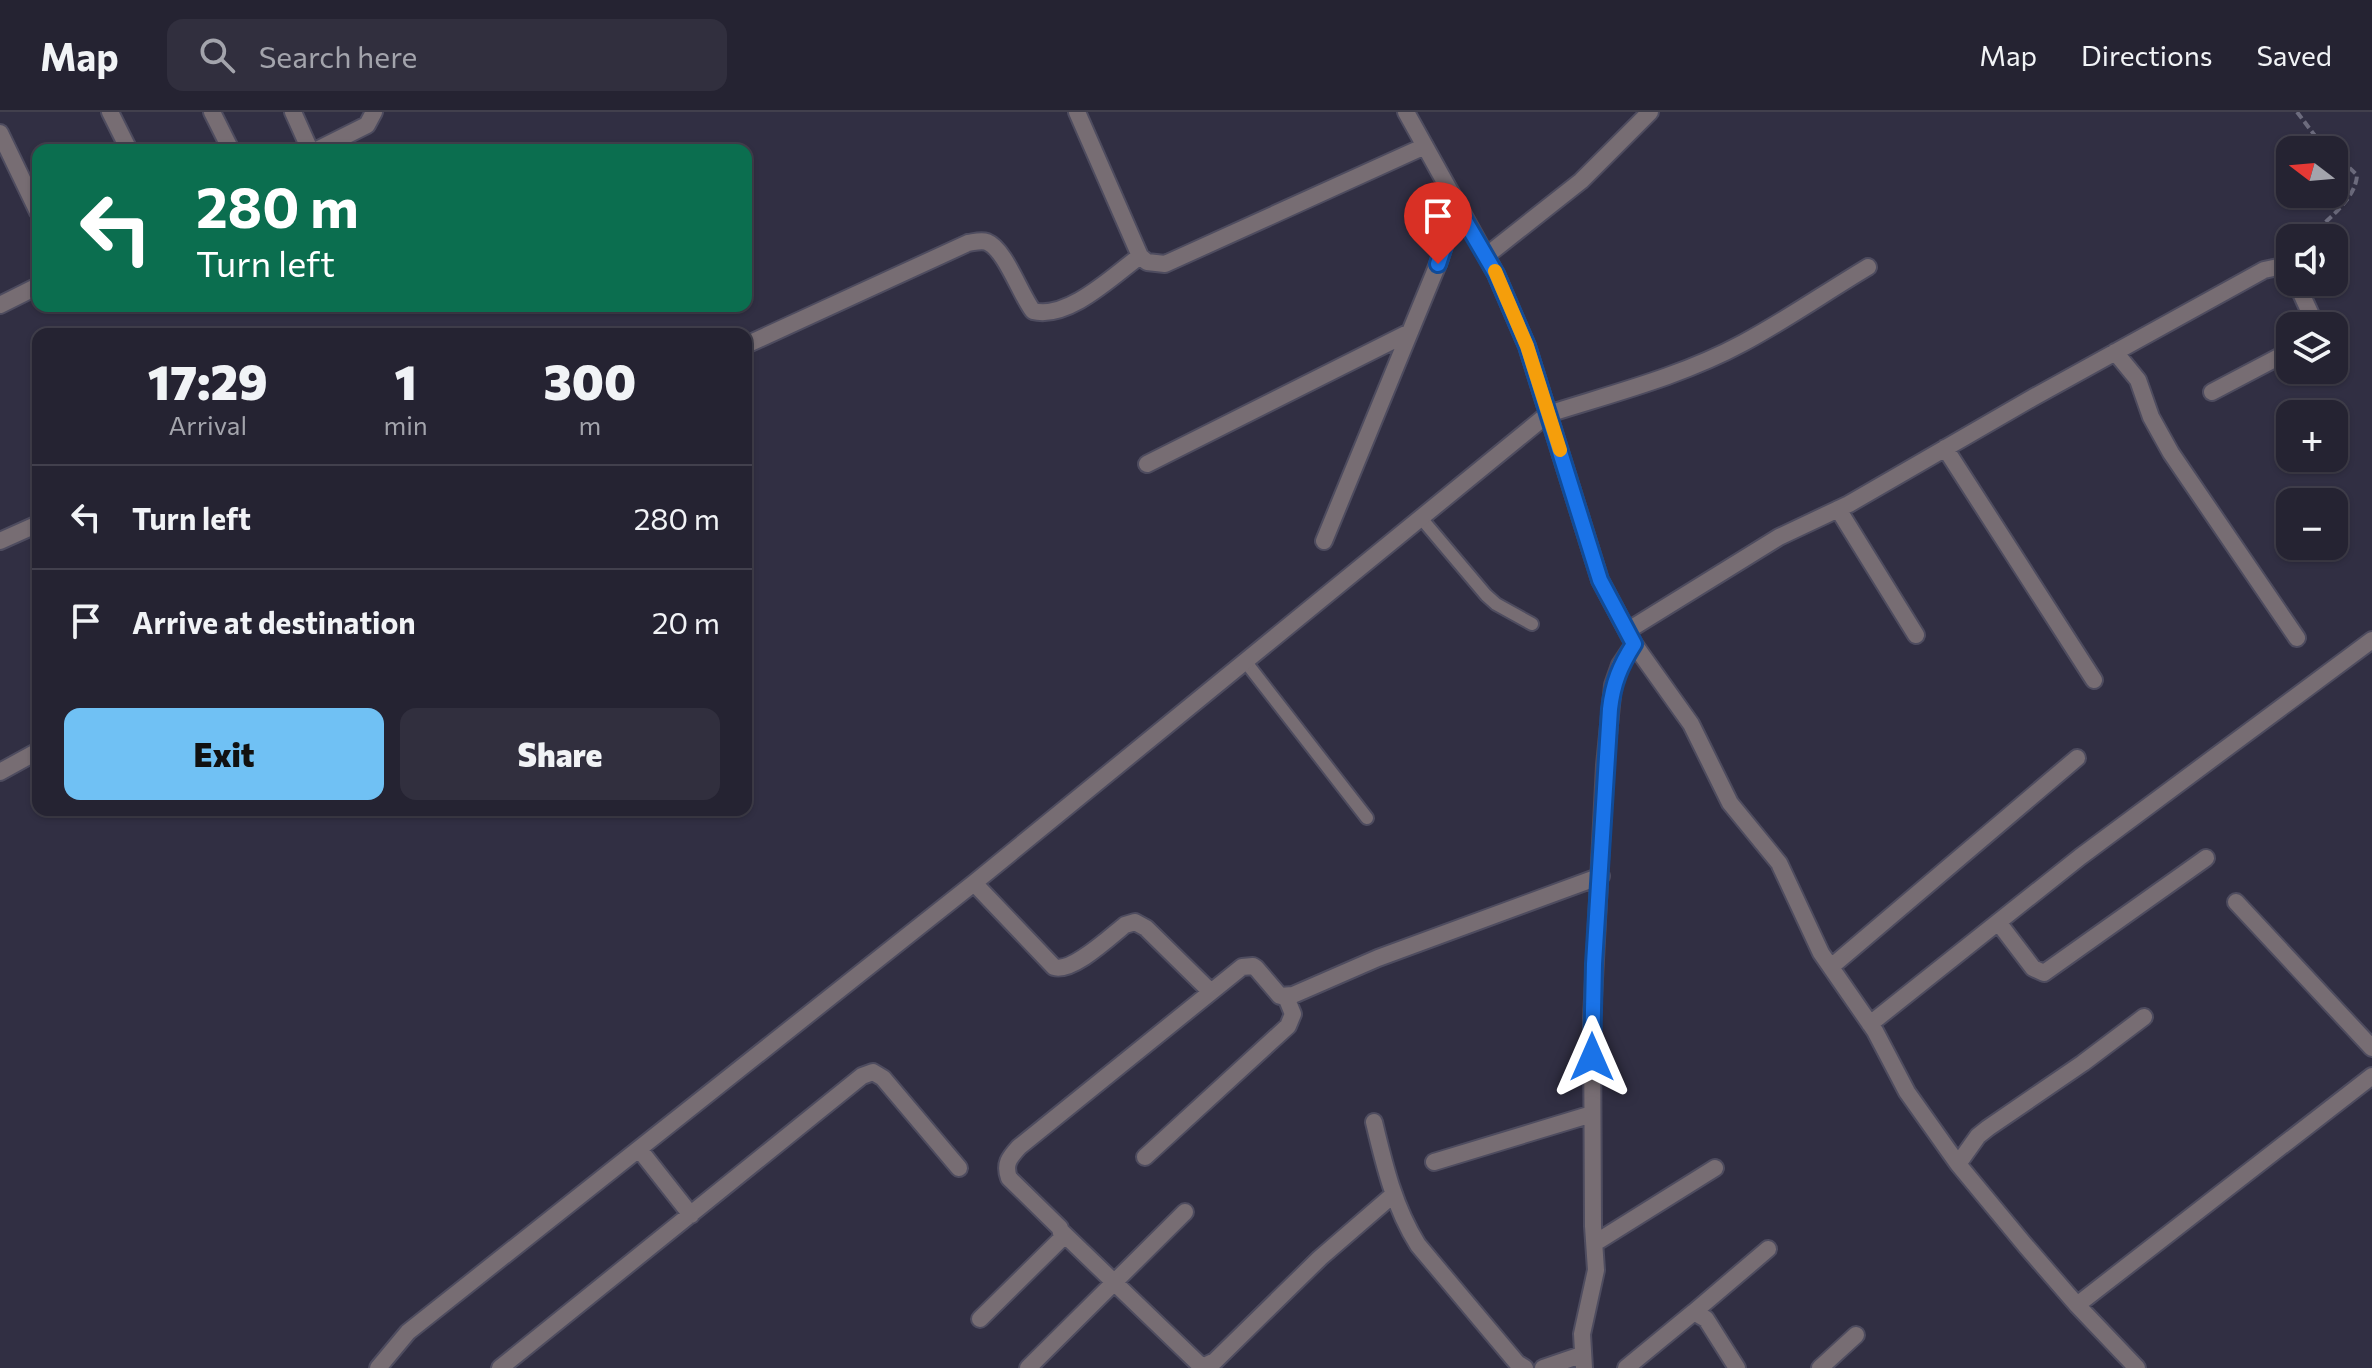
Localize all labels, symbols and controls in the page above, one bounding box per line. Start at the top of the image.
search box [167,19,727,91]
text: Map [40,32,119,79]
icon: search [195,33,239,77]
text: Search here [259,37,417,74]
text: Map [1979,38,2037,72]
text: Directions [2081,38,2212,72]
text: Saved [2256,38,2332,72]
north arrow [2276,136,2348,208]
map controls [2276,136,2348,560]
text: 280 m [196,171,359,240]
icon: left [64,176,168,280]
pin [1404,182,1472,264]
icon: arrive [1416,194,1460,238]
button: sound [2276,224,2348,296]
text: Turn left [196,240,335,284]
button: layers [2276,312,2348,384]
text: 17:29 [148,351,268,410]
text: 1 [394,351,417,410]
text: 300 [543,351,636,410]
button: + [2276,400,2348,472]
text: Arrival [168,409,247,440]
text: min [383,409,428,440]
text: m [579,409,601,440]
button: − [2276,488,2348,560]
icon: left [64,495,108,539]
text: Turn left [132,499,251,536]
text: 280 m [634,499,720,536]
icon: arrive [64,599,108,643]
text: Arrive at destination [132,603,416,640]
text: 20 m [652,603,720,640]
button: Exit [64,708,384,800]
button: Share [400,708,720,800]
position arrow [1550,1015,1634,1099]

